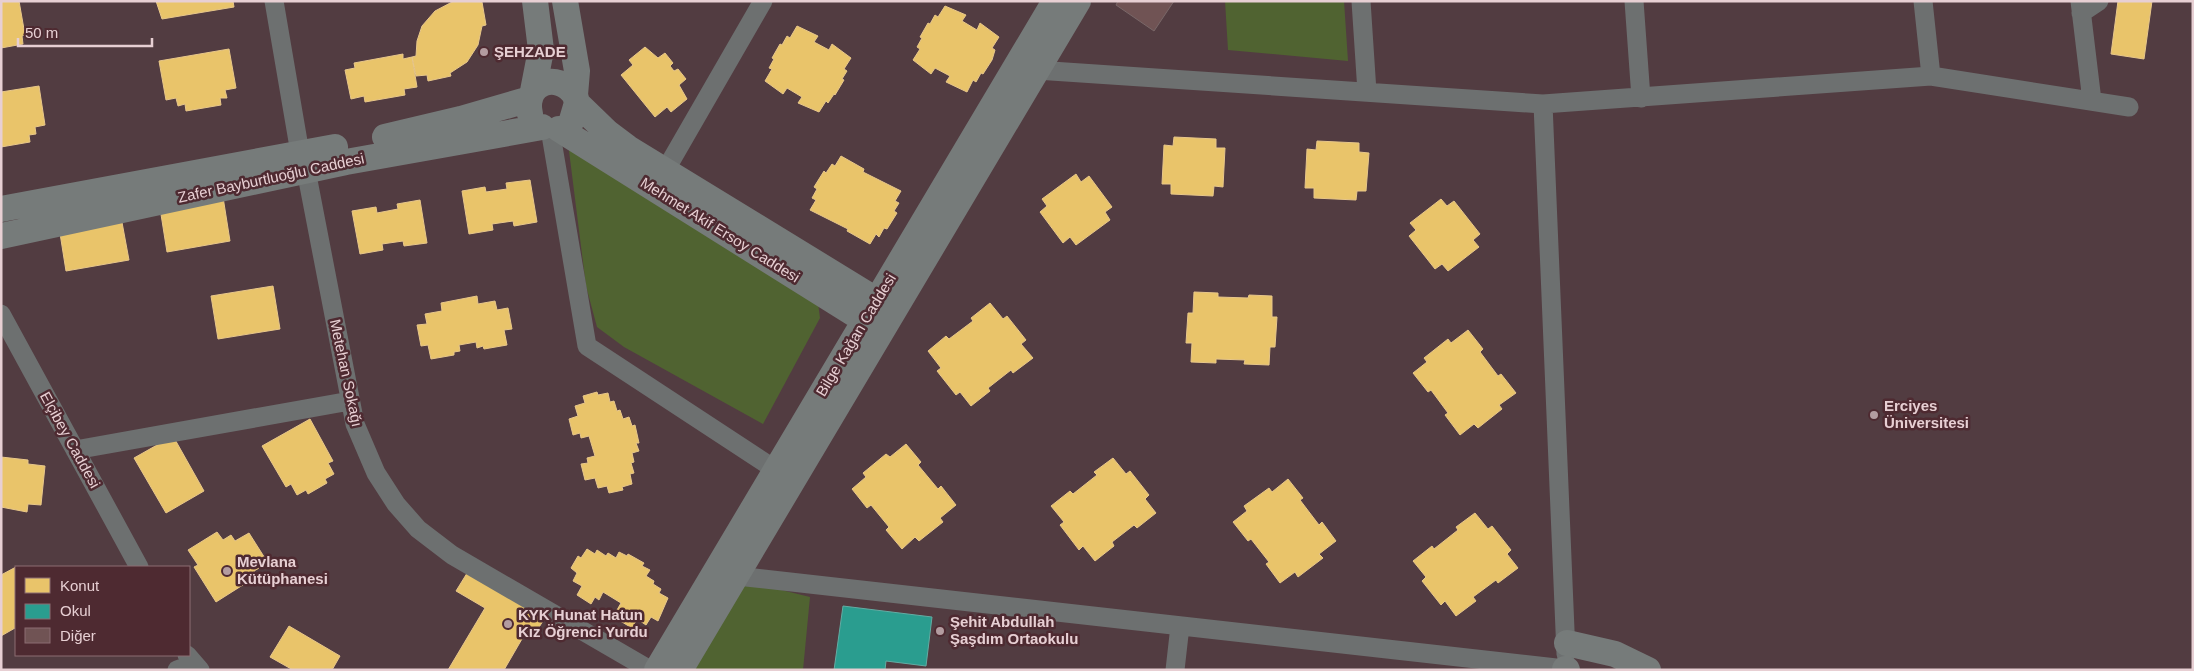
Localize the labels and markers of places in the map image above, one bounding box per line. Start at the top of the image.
place label: ŞEHZADE [494,43,566,60]
marker: ŞEHZADE [478,46,490,58]
place label: Erciyes Üniversitesi [1884,397,1969,431]
marker: Erciyes Üniversitesi [1868,409,1880,421]
place label: Mevlana Kütüphanesi [237,553,328,587]
marker: Mevlana Kütüphanesi [221,565,233,577]
place label: KYK Hunat Hatun Kız Öğrenci Yurdu [518,606,648,640]
place label: Şehit Abdullah Şaşdım Ortaokulu [950,613,1078,647]
marker: KYK Hunat Hatun Kız Öğrenci Yurdu [502,618,514,630]
marker: Şehit Abdullah Şaşdım Ortaokulu [934,625,946,637]

